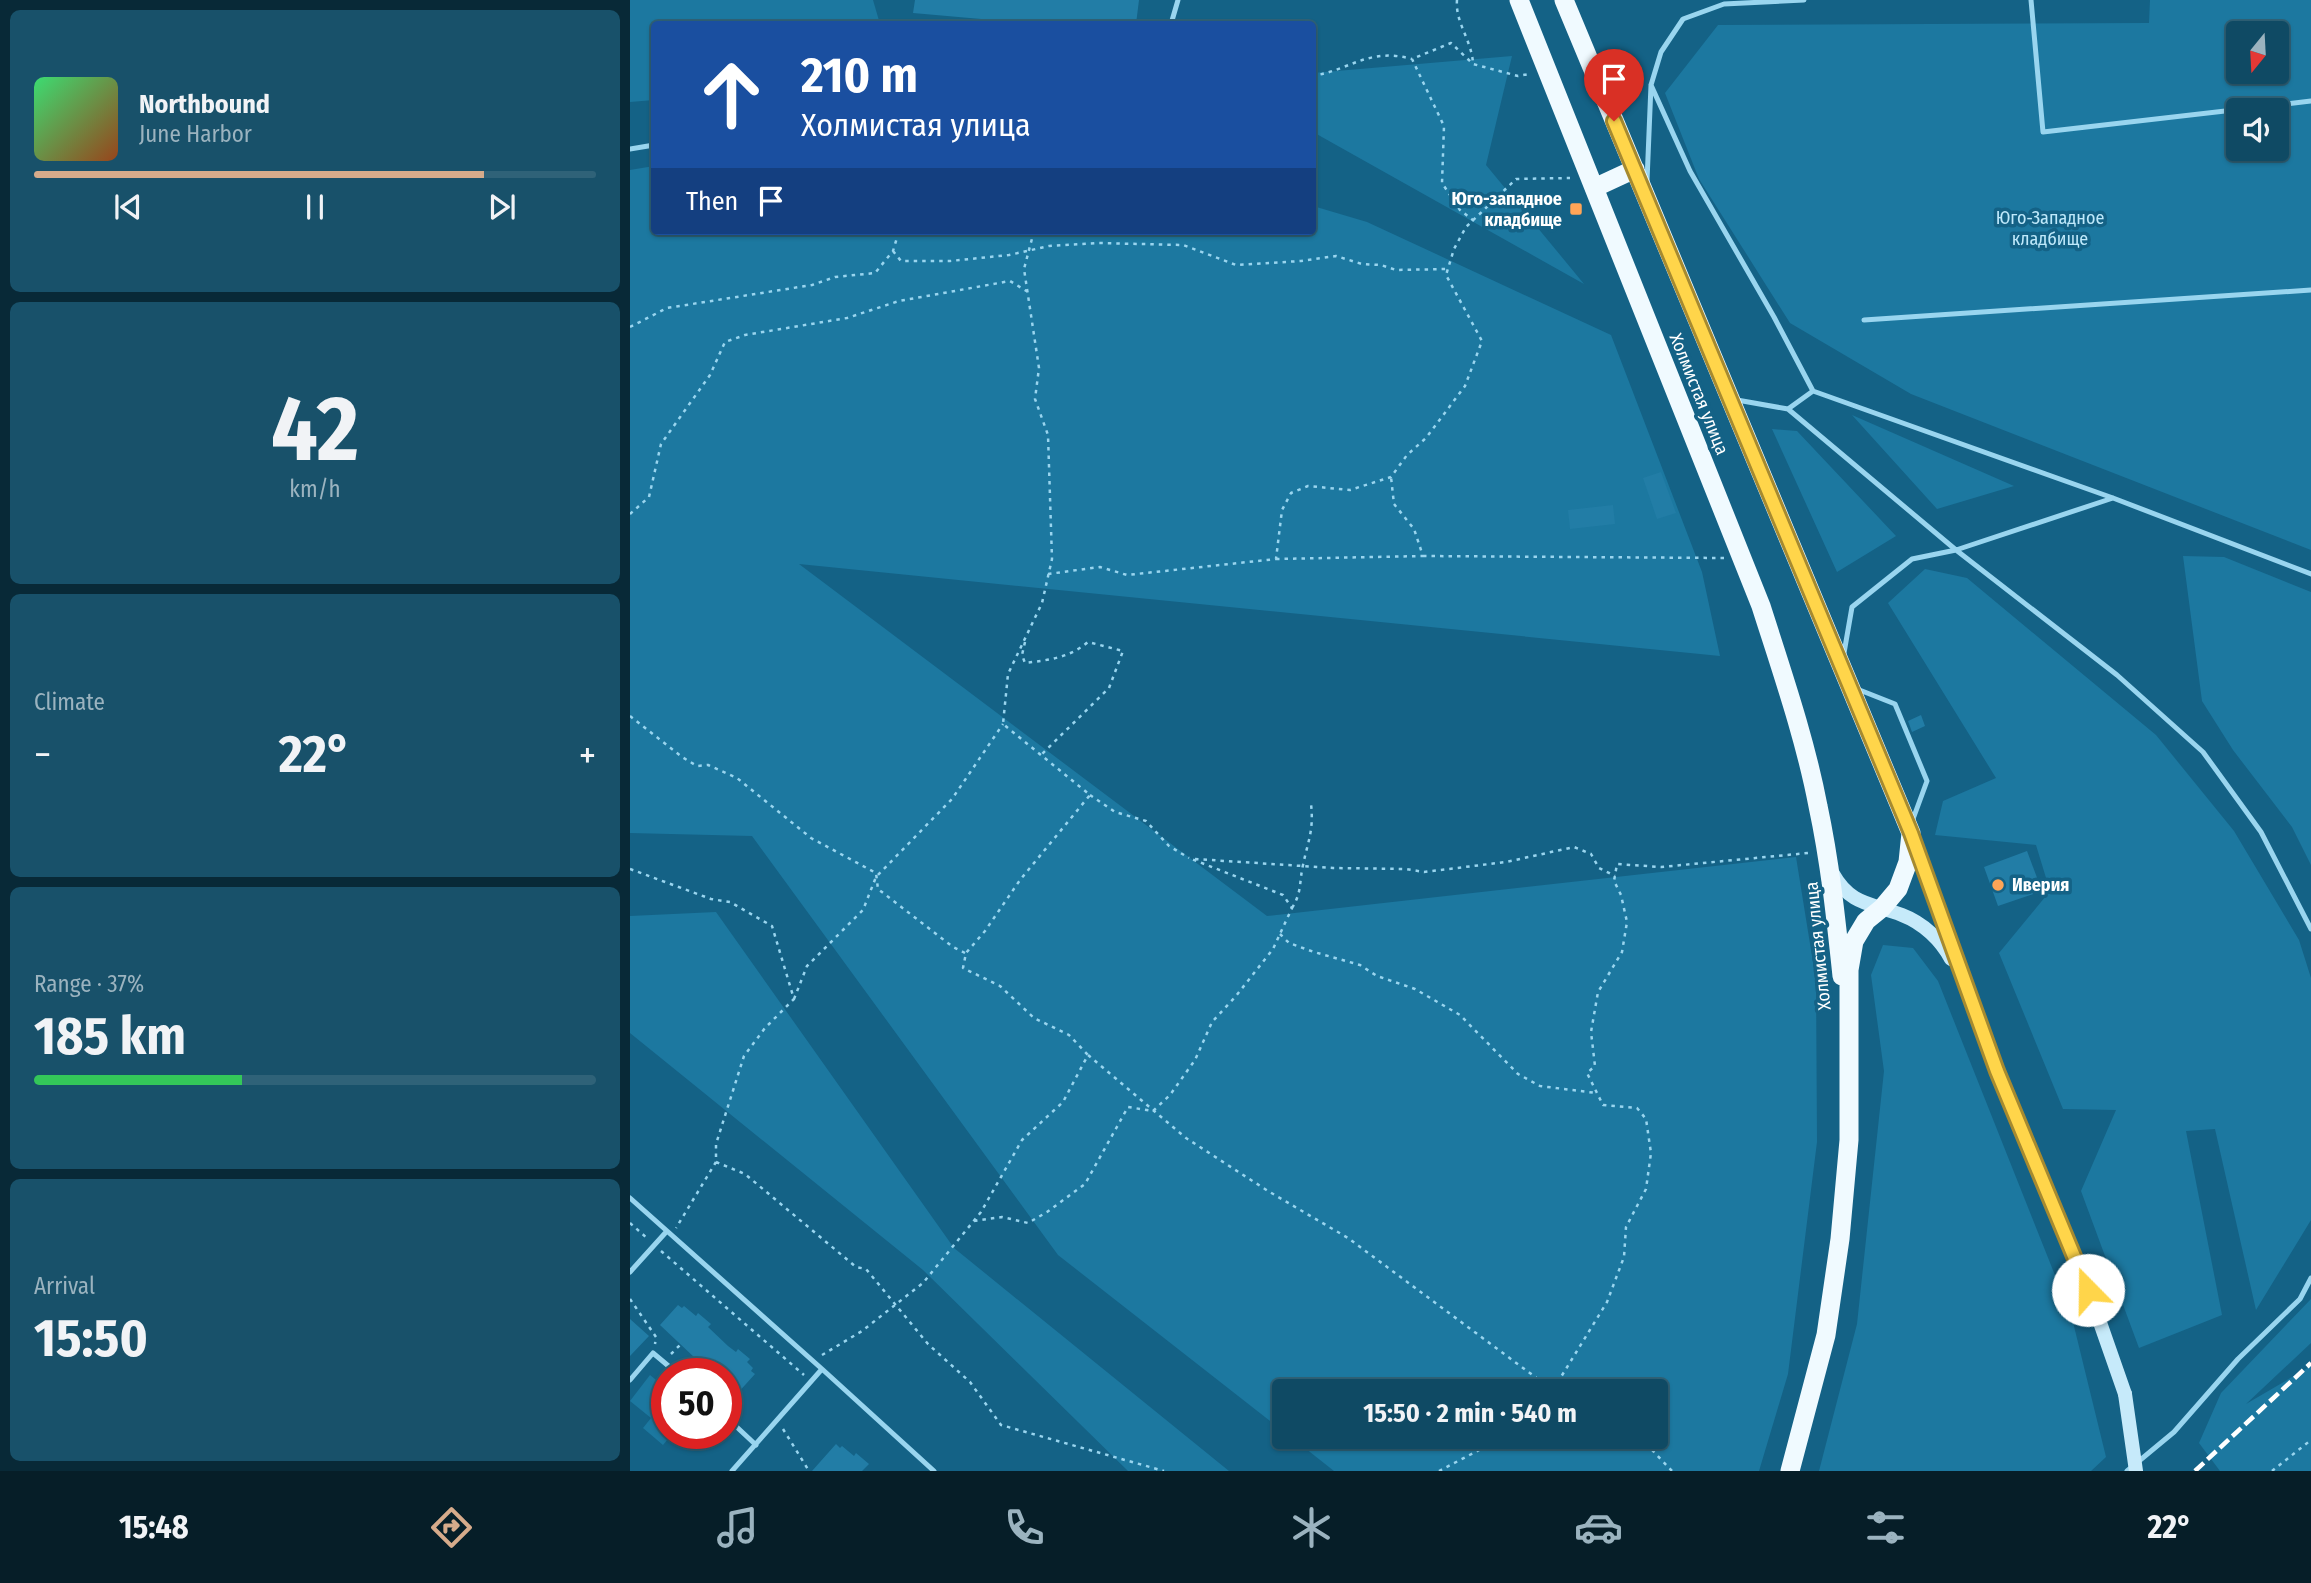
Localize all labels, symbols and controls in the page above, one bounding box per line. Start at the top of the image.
north arrow [2226,21,2289,84]
map controls [2226,21,2289,161]
text: 210 m [801,46,918,105]
icon: ahead [686,49,777,140]
pin [1584,49,1644,121]
icon: arrive [1595,60,1633,98]
text: Northbound [139,89,270,120]
button: sound [2226,98,2289,161]
text: Холмистая улица [801,106,1031,144]
text: June Harbor [139,120,252,148]
icon: arrive [752,182,790,220]
text: Then [686,186,738,217]
icon: previous [109,188,147,226]
icon: pause [296,188,334,226]
icon: next [483,188,521,226]
place label: Юго-западное кладбище [1451,188,1562,231]
marker: Юго-западное кладбище [1568,201,1584,217]
park label: Юго-Западное кладбище [1996,207,2104,250]
street label: Холмистая улица [1665,330,1733,458]
text: 42 [271,375,359,484]
text: km/h [289,475,341,503]
text: Climate [34,688,105,716]
text: 22° [279,723,351,786]
text: − [34,732,51,778]
text: + [579,732,596,778]
place label: Иверия [2012,874,2069,896]
marker: Иверия [1990,877,2006,893]
street label: Холмистая улица [1800,880,1836,1011]
text: Range · 37% [34,970,144,998]
text: 185 km [34,1005,186,1068]
position arrow [2051,1253,2125,1327]
text: Arrival [34,1272,95,1300]
text: 15:50 [34,1307,148,1370]
speed limit sign: 50 [651,1358,742,1449]
text: 15:50 · 2 min · 540 m [1363,1398,1577,1429]
icon: directions [427,1503,476,1552]
icon: music [713,1503,762,1552]
icon: phone [1000,1503,1049,1552]
icon: climate [1287,1503,1336,1552]
icon: car [1574,1503,1623,1552]
icon: filters [1861,1503,1910,1552]
text: 15:48 [119,1508,189,1546]
text: 22° [2147,1508,2192,1546]

